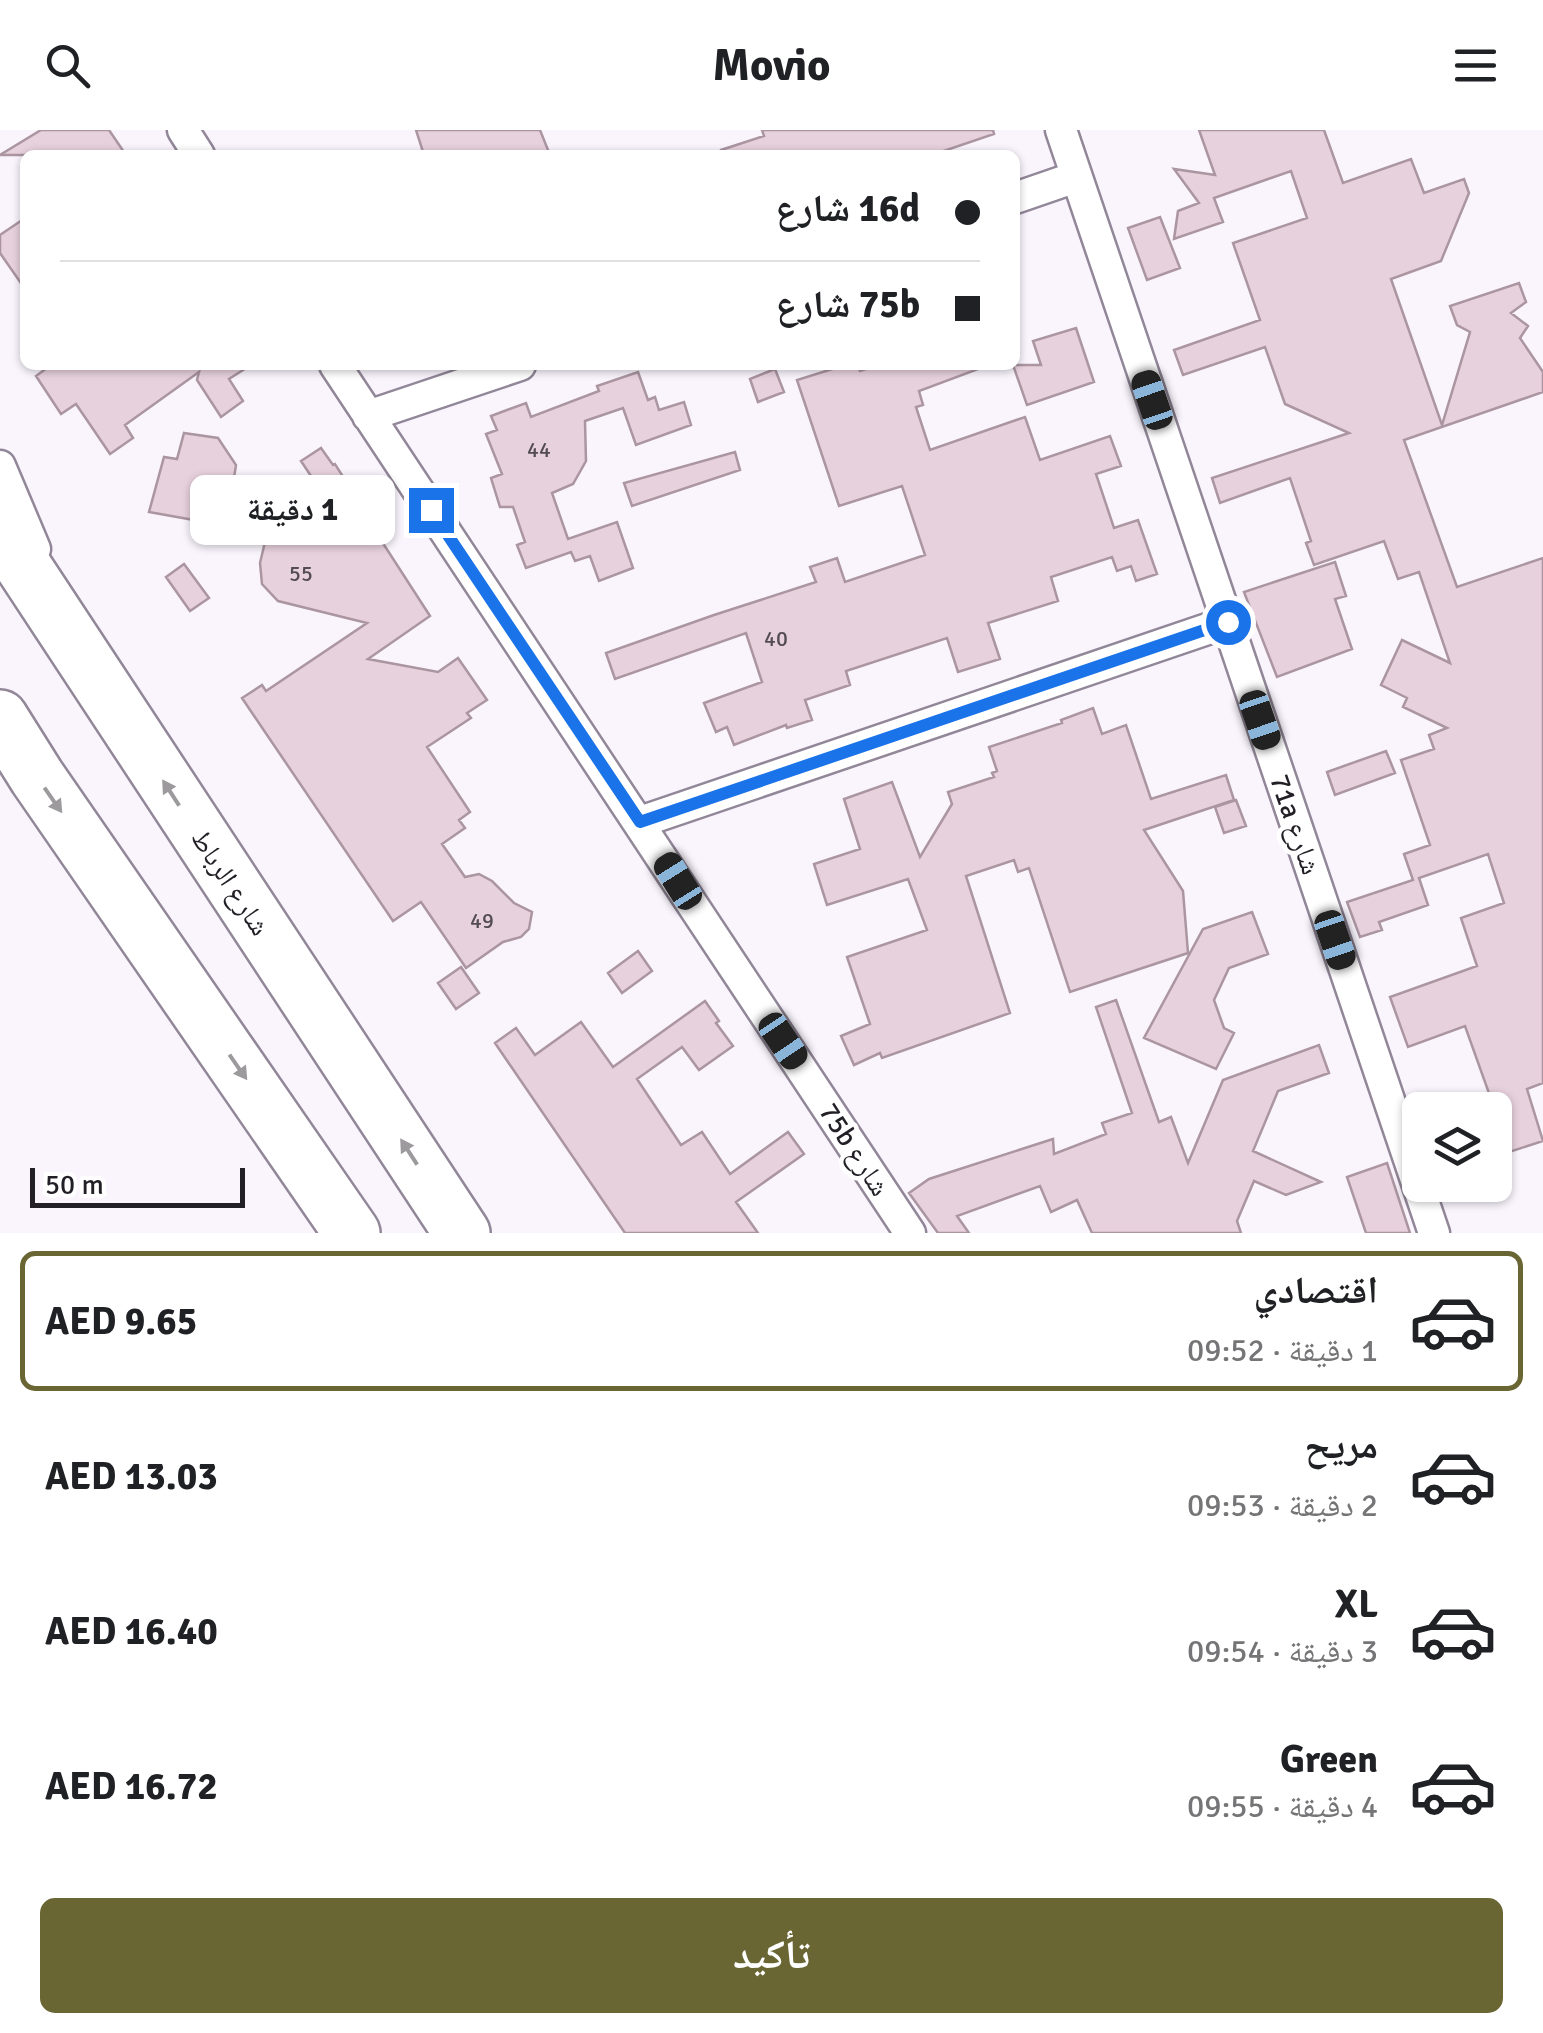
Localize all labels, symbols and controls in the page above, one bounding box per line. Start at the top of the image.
icon: search [40,38,95,93]
text: Movio [712,38,831,93]
icon: menu [1448,38,1503,93]
text: 16d شارع [775,185,920,232]
text: 75b شارع [775,281,920,328]
car [1128,367,1176,433]
house number: 44 [527,436,551,463]
callout: 1 دقيقة [191,475,396,545]
route end [409,488,454,533]
text: 1 دقيقة [247,490,338,529]
house number: 55 [289,560,313,587]
route start [1206,600,1251,645]
house number: 40 [764,625,788,652]
car [1236,687,1284,753]
street label: 71a شارع [1262,770,1328,879]
one-way arrow [163,779,181,807]
one-way arrow [43,786,62,813]
street label: شارع الرباط [183,823,277,942]
car [649,848,707,914]
house number: 49 [470,907,494,934]
car [1311,907,1359,973]
car [754,1008,812,1074]
one-way arrow [228,1054,247,1081]
map controls [1402,1092,1512,1202]
button: layers [1402,1092,1512,1202]
street label: 75b شارع [811,1097,897,1203]
one-way arrow [400,1138,418,1165]
scale bar [30,1163,245,1208]
text: 50 m [45,1168,104,1202]
text: اقتصادي [1254,1267,1378,1314]
icon: car [1408,1276,1498,1366]
text: AED 9.65 [45,1298,197,1345]
text: 1 دقيقة · 09:52 [1187,1331,1378,1370]
text: مريح [1304,1422,1378,1469]
icon: car [1408,1431,1498,1521]
text: AED 13.03 [45,1453,218,1500]
text: 2 دقيقة · 09:53 [1187,1486,1378,1525]
text: XL [1335,1581,1378,1628]
icon: car [1408,1586,1498,1676]
text: AED 16.40 [45,1608,218,1655]
text: 3 دقيقة · 09:54 [1187,1632,1378,1671]
text: Green [1280,1736,1378,1783]
icon: car [1408,1741,1498,1831]
text: AED 16.72 [45,1763,218,1810]
text: 4 دقيقة · 09:55 [1187,1787,1378,1826]
button: تأكيد [40,1898,1503,2013]

